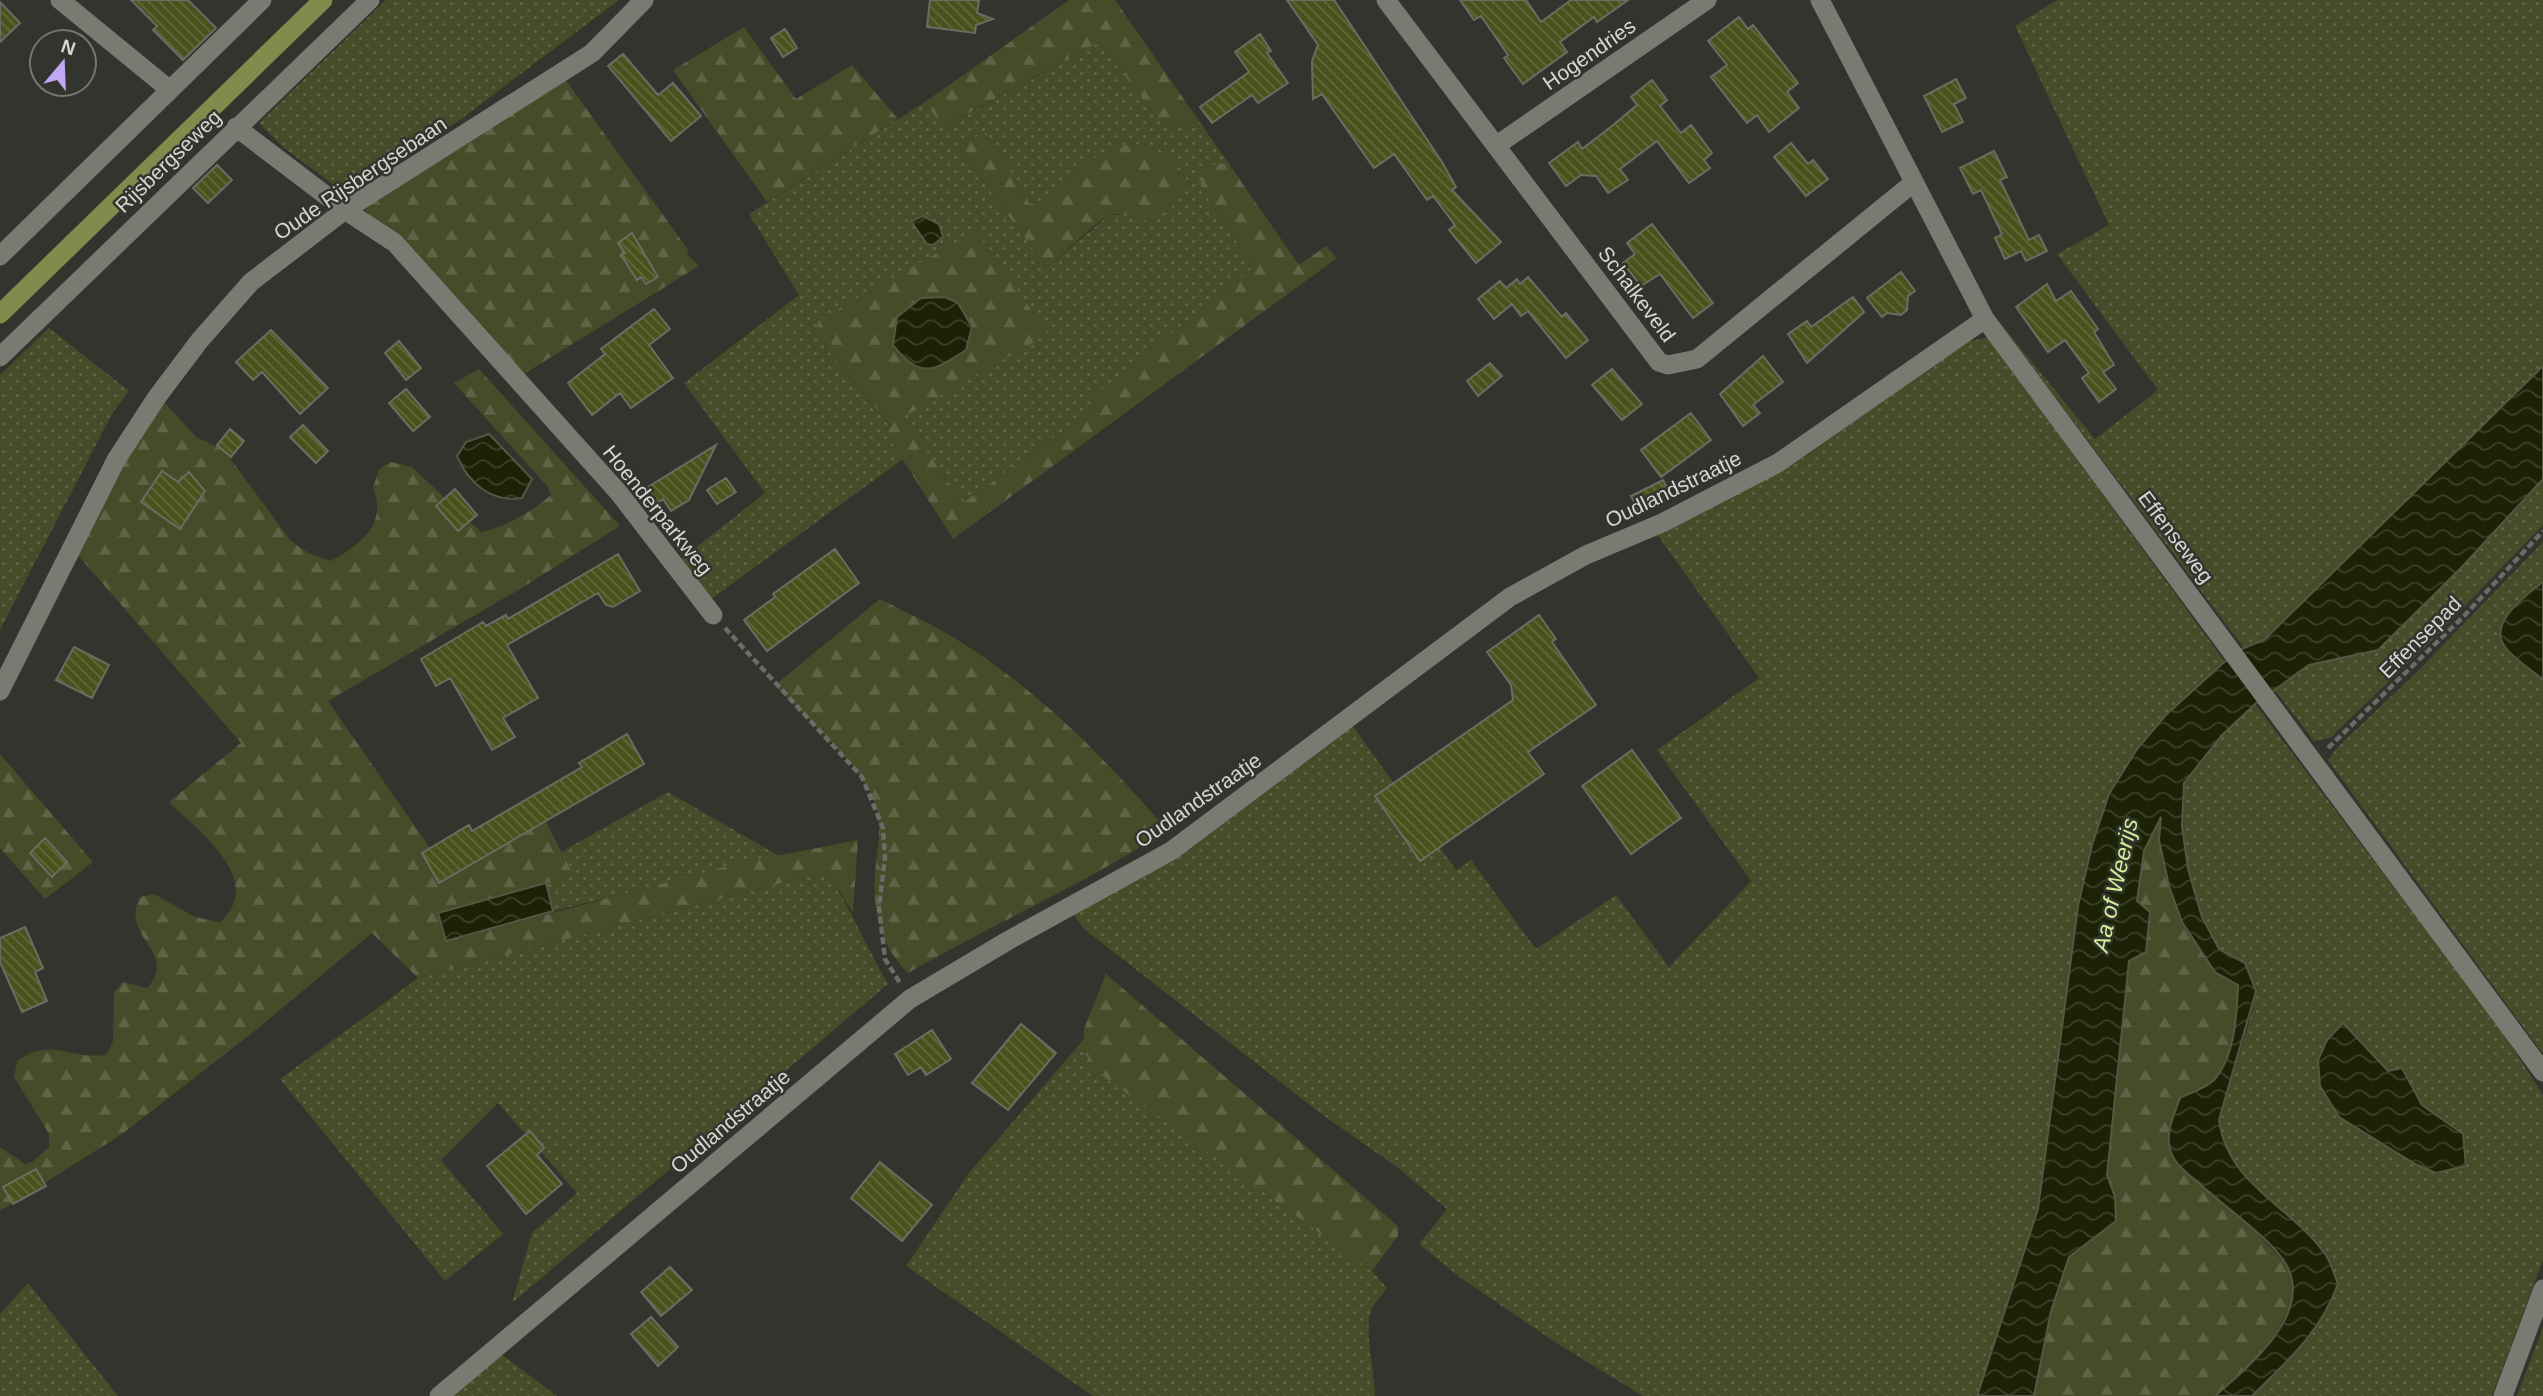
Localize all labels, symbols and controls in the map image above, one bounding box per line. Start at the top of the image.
street label: Hogendries [1538,14,1640,94]
north arrow [28,28,98,98]
text: N [58,35,78,60]
street label: Rijsbergseweg [110,105,226,217]
street label: Oude Rijsbergsebaan [269,112,451,244]
street label: Schalkeveld [1594,242,1680,346]
street label: Hoenderparkweg [599,441,717,579]
street label: Oudlandstraatje [1601,446,1745,532]
street label: Effenseweg [2134,486,2218,588]
street label: Effensepad [2374,591,2466,683]
street label: Oudlandstraatje [1131,748,1265,852]
water label: Aa of Weerijs [2087,815,2143,956]
street label: Oudlandstraatje [666,1065,794,1177]

